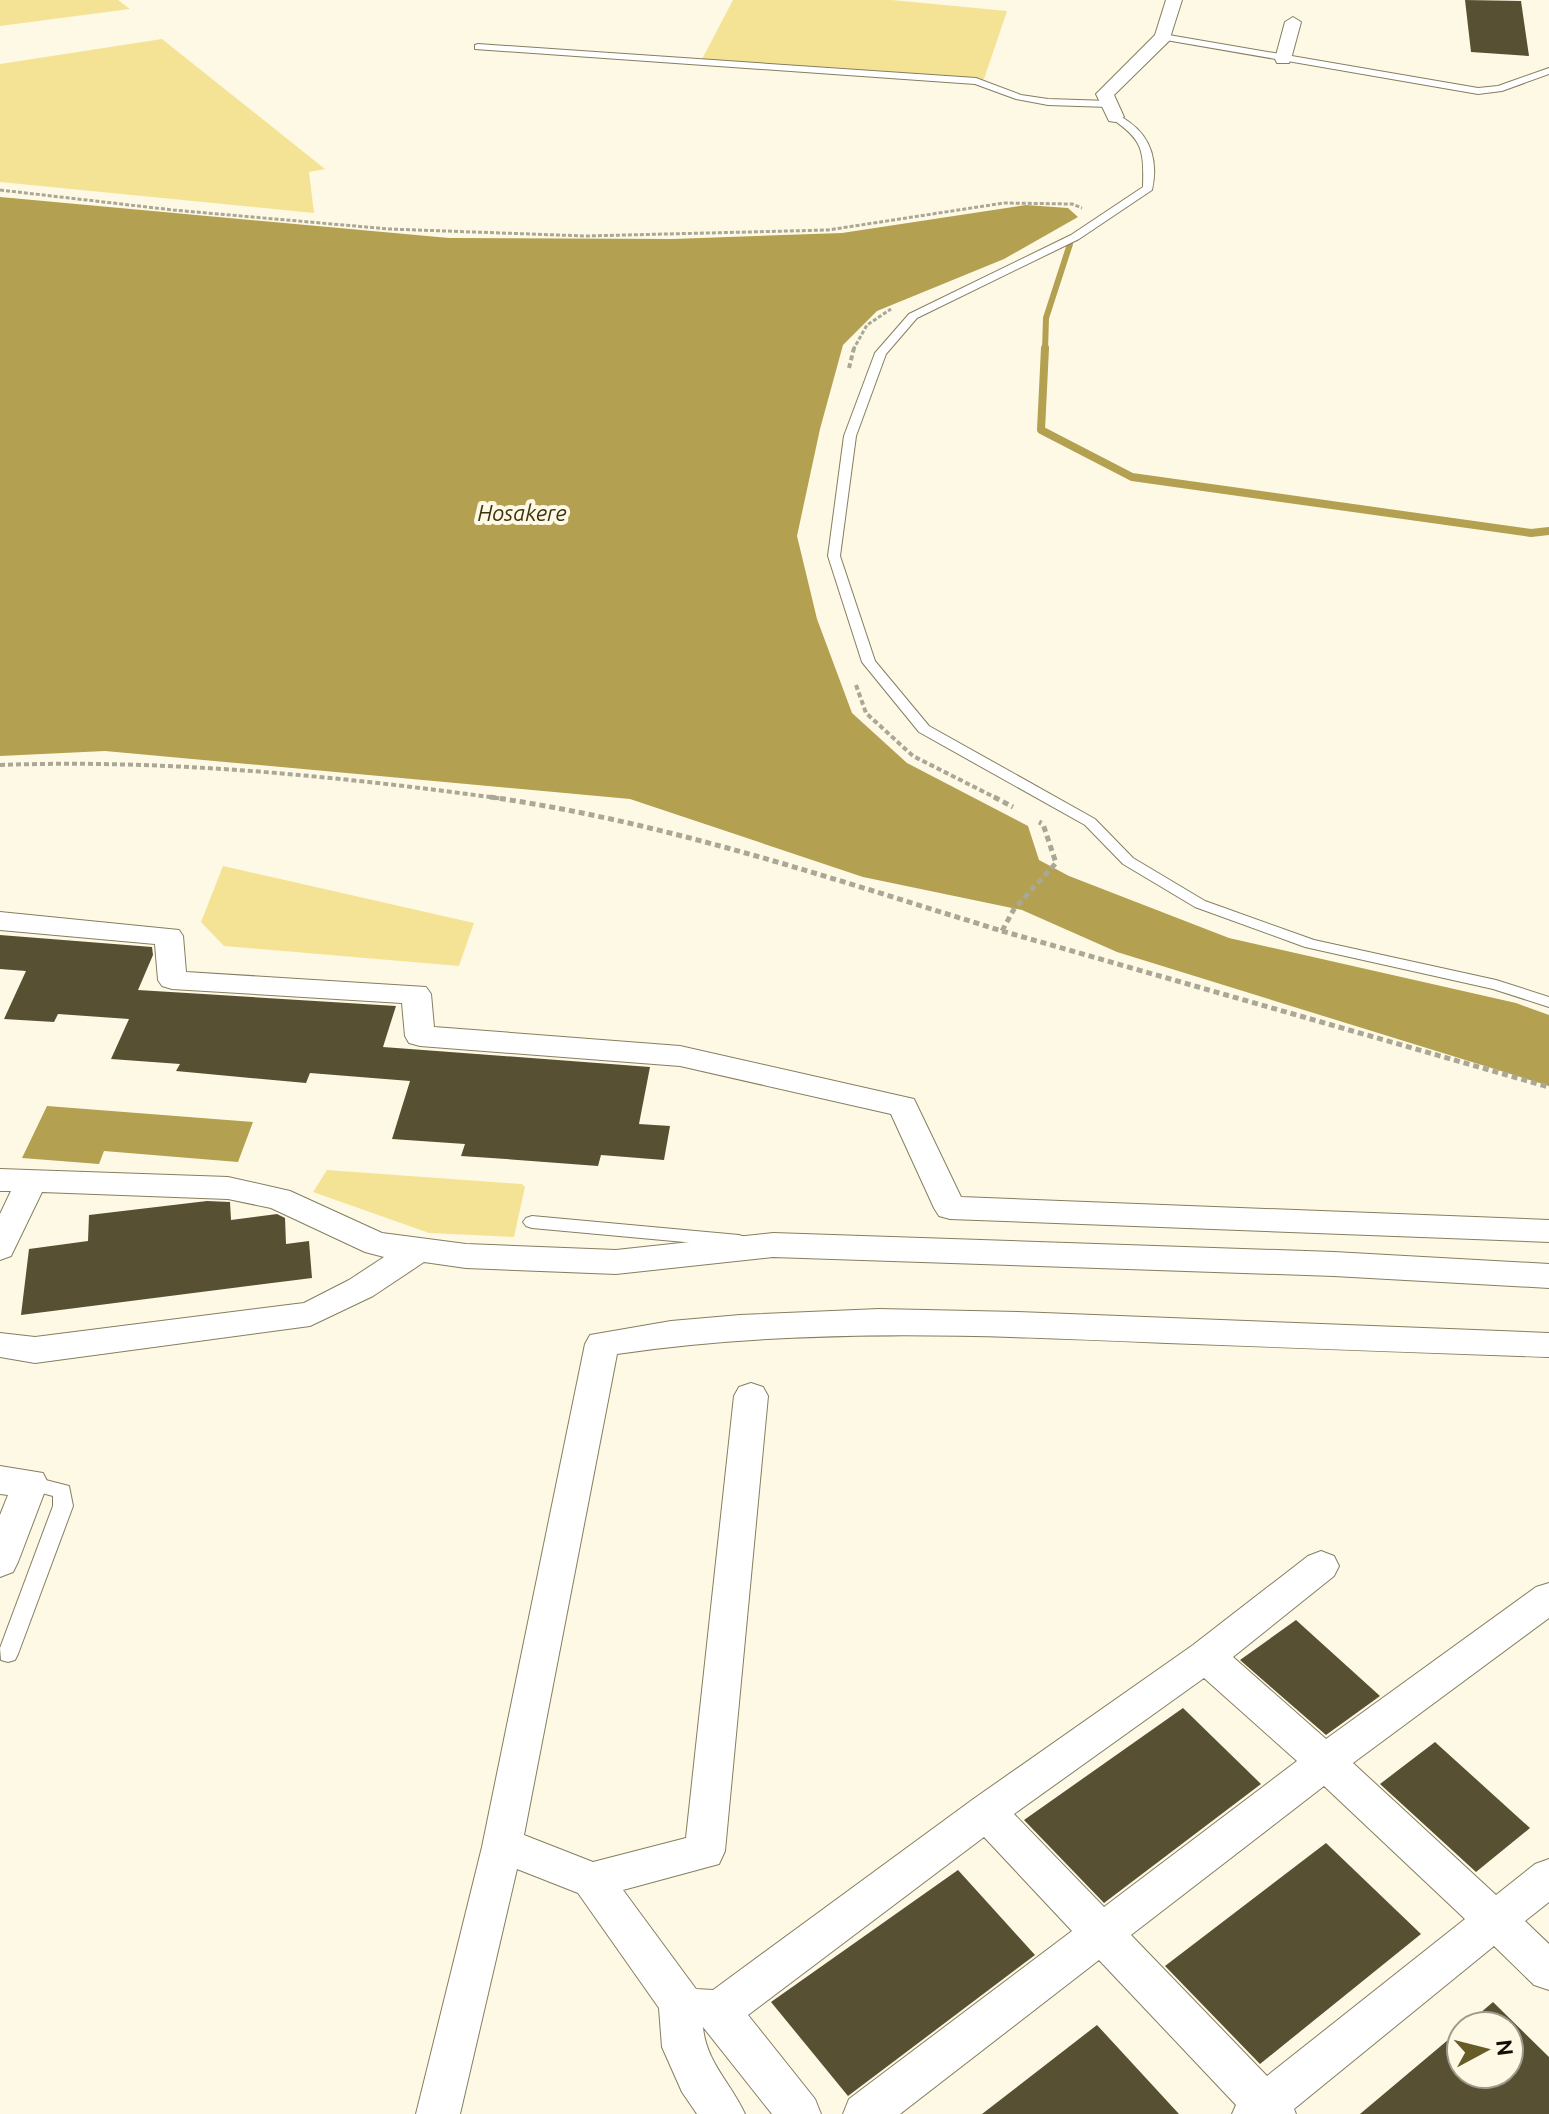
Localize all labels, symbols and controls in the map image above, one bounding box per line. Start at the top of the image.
water label: Hosakere [477,500,567,525]
north arrow [1445,2010,1525,2090]
text: N [1492,2038,1519,2057]

